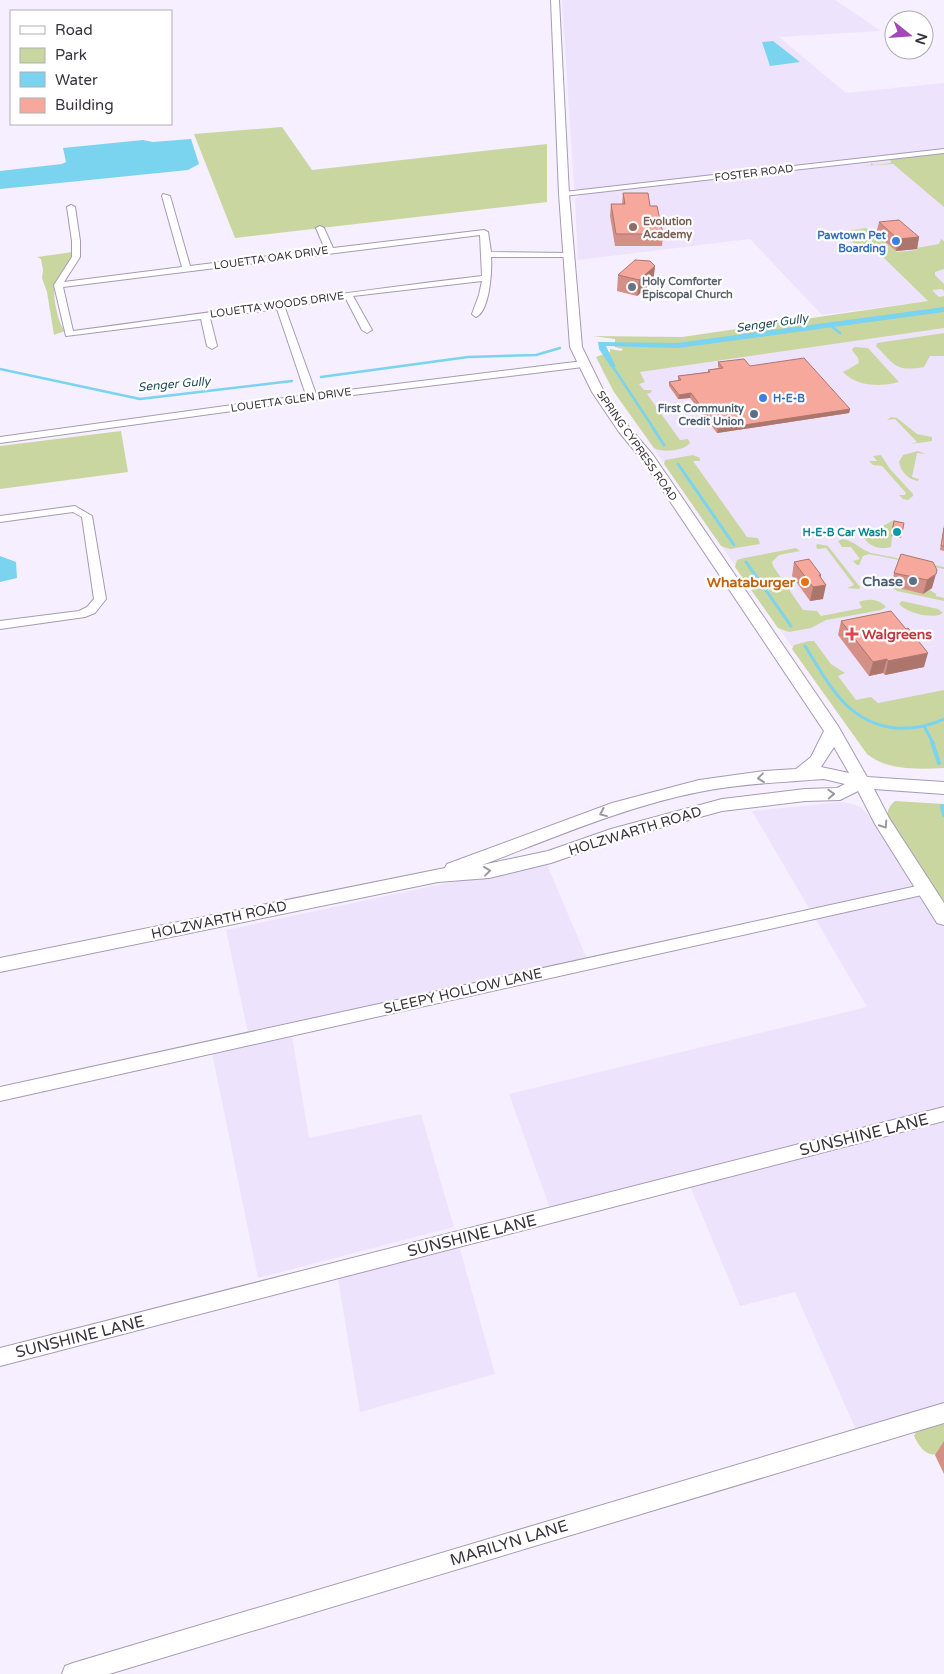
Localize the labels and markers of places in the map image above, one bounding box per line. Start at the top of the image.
place label: Evolution Academy [643,215,692,242]
marker: Evolution Academy [627,221,639,233]
place label: Pawtown Pet Boarding [817,229,887,256]
marker: Pawtown Pet Boarding [890,235,902,247]
place label: Holy Comforter Episcopal Church [642,275,733,302]
marker: Holy Comforter Episcopal Church [626,281,638,293]
marker: H-E-B [757,392,769,404]
place label: H-E-B [773,392,805,405]
place label: First Community Credit Union [658,402,744,428]
marker: First Community Credit Union [748,408,760,420]
place label: H-E-B Car Wash [802,526,887,539]
marker: H-E-B Car Wash [891,526,903,538]
place label: Chase [862,573,903,590]
place label: Whataburger [707,574,796,591]
marker: Chase [907,575,919,587]
marker: Whataburger [799,576,811,588]
place label: Walgreens [862,626,932,643]
marker: Walgreens [846,628,858,640]

